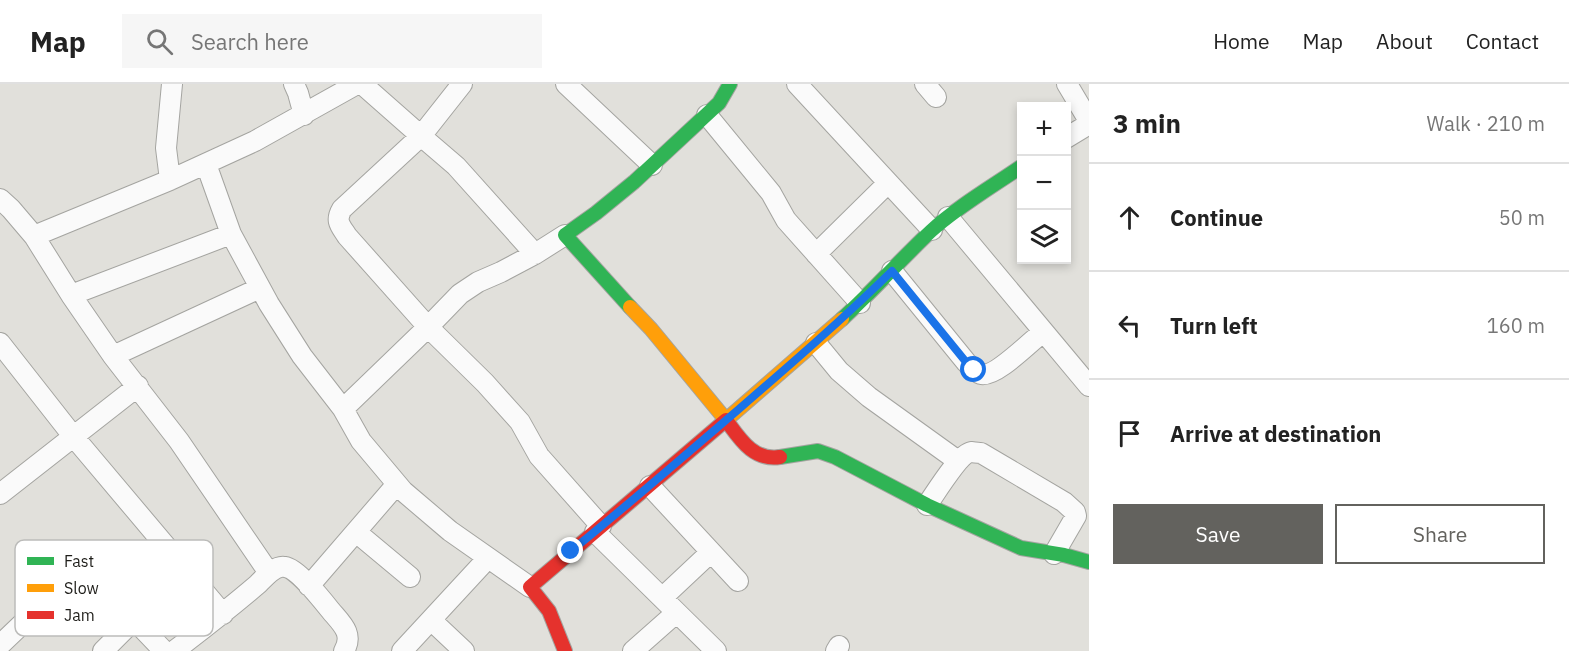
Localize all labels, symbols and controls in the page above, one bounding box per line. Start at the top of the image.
search box [122,14,542,68]
text: Map [30,23,86,60]
icon: search [143,25,176,58]
text: Search here [191,27,309,56]
text: Home [1213,27,1270,55]
text: Map [1303,27,1343,55]
text: About [1376,27,1433,55]
text: Contact [1466,27,1539,55]
map controls [1017,102,1071,264]
button: + [1017,102,1071,156]
text: 3 min [1113,106,1181,140]
text: Walk · 210 m [1427,110,1545,137]
button: − [1017,156,1071,210]
icon: ahead [1113,201,1146,234]
text: Continue [1170,203,1263,232]
text: 50 m [1499,204,1545,231]
button: layers [1017,210,1071,264]
icon: left [1113,309,1146,342]
text: Turn left [1170,311,1258,340]
text: 160 m [1487,312,1545,339]
route start [960,356,986,382]
icon: arrive [1113,417,1146,450]
text: Arrive at destination [1170,419,1381,448]
button: Save [1113,504,1323,564]
button: Share [1335,504,1545,564]
route end [557,537,583,563]
legend [15,540,213,636]
text: Fast [64,551,94,571]
text: Slow [64,578,99,598]
text: Jam [64,605,95,625]

